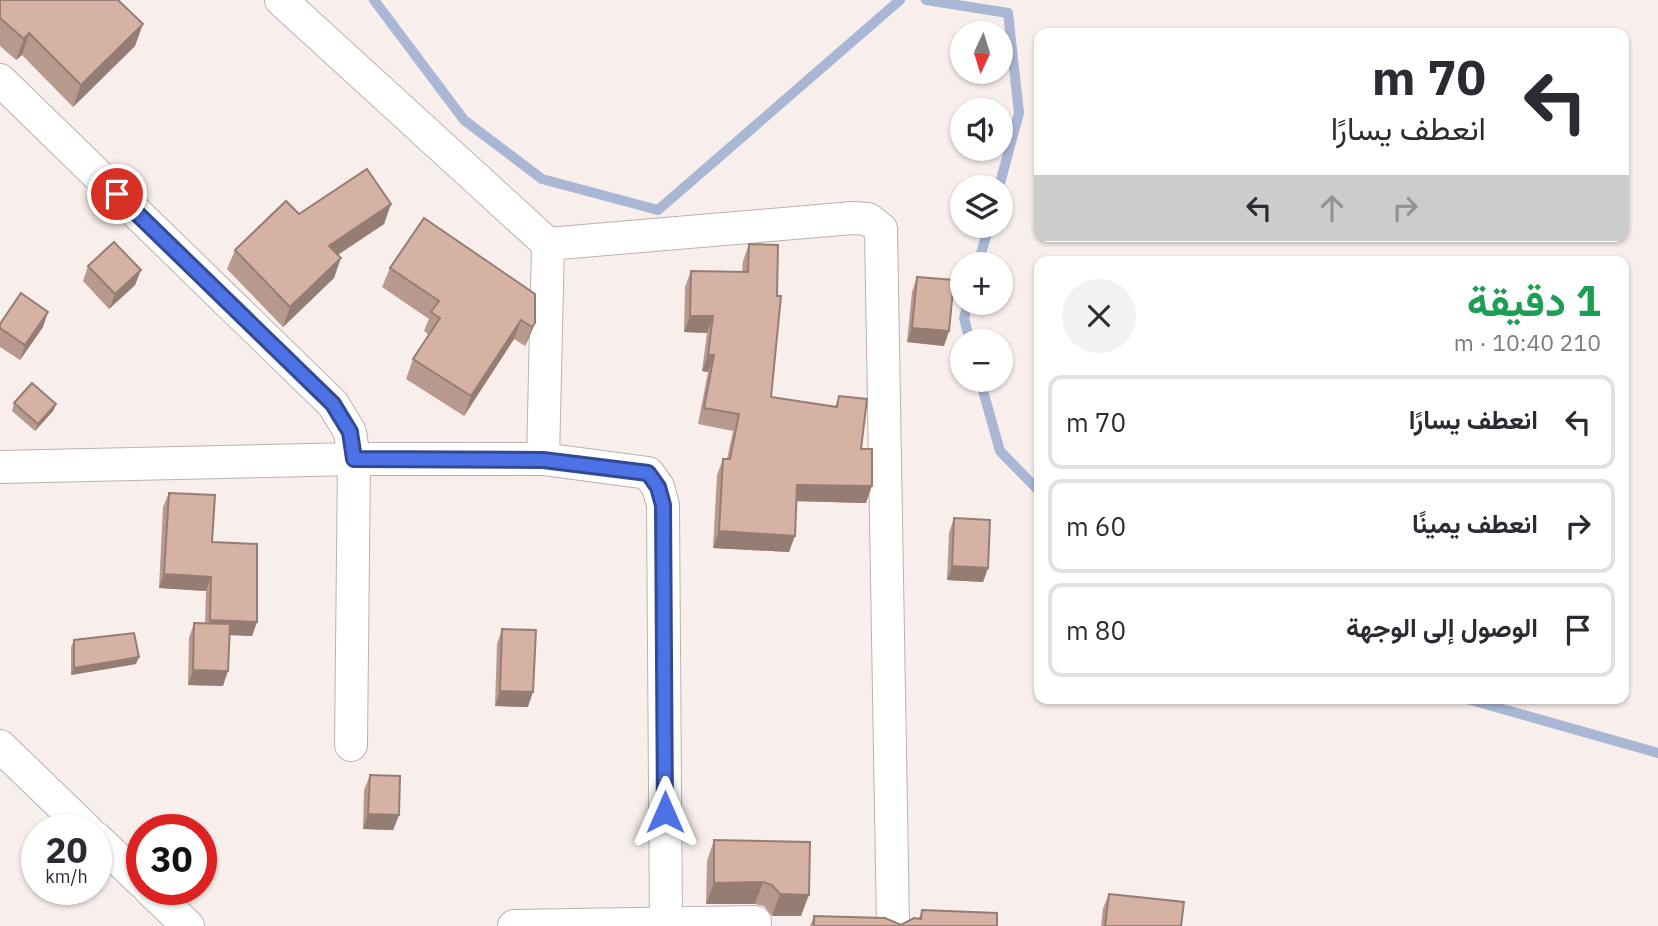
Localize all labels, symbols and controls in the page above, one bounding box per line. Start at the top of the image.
north arrow [950,21,1013,84]
map controls [950,21,1013,392]
text: 70 m [1372,45,1486,108]
icon: left [1510,56,1601,147]
button: sound [950,98,1013,161]
text: انعطف يسارًا [1331,107,1486,149]
pin [87,164,147,224]
icon: arrive [98,175,136,213]
button: layers [950,175,1013,238]
icon: left [1240,189,1278,227]
icon: ahead [1313,189,1351,227]
icon: right [1386,189,1424,227]
button: + [950,252,1013,315]
text: 1 دقيقة [1467,273,1601,328]
button: close [1062,279,1136,353]
text: 210 m · 10:40 [1454,327,1601,357]
button: − [950,329,1013,392]
text: انعطف يسارًا [1409,402,1538,436]
icon: left [1559,403,1597,441]
text: 70 m [1066,405,1126,439]
text: انعطف يمينًا [1412,506,1538,540]
icon: right [1559,507,1597,545]
text: 60 m [1066,509,1126,543]
text: الوصول إلى الوجهة [1346,610,1538,644]
icon: arrive [1559,611,1597,649]
text: 80 m [1066,613,1126,647]
position arrow [628,775,702,849]
speed limit sign: 30 [126,814,217,905]
text: 20 [45,827,88,873]
text: km/h [45,865,88,888]

